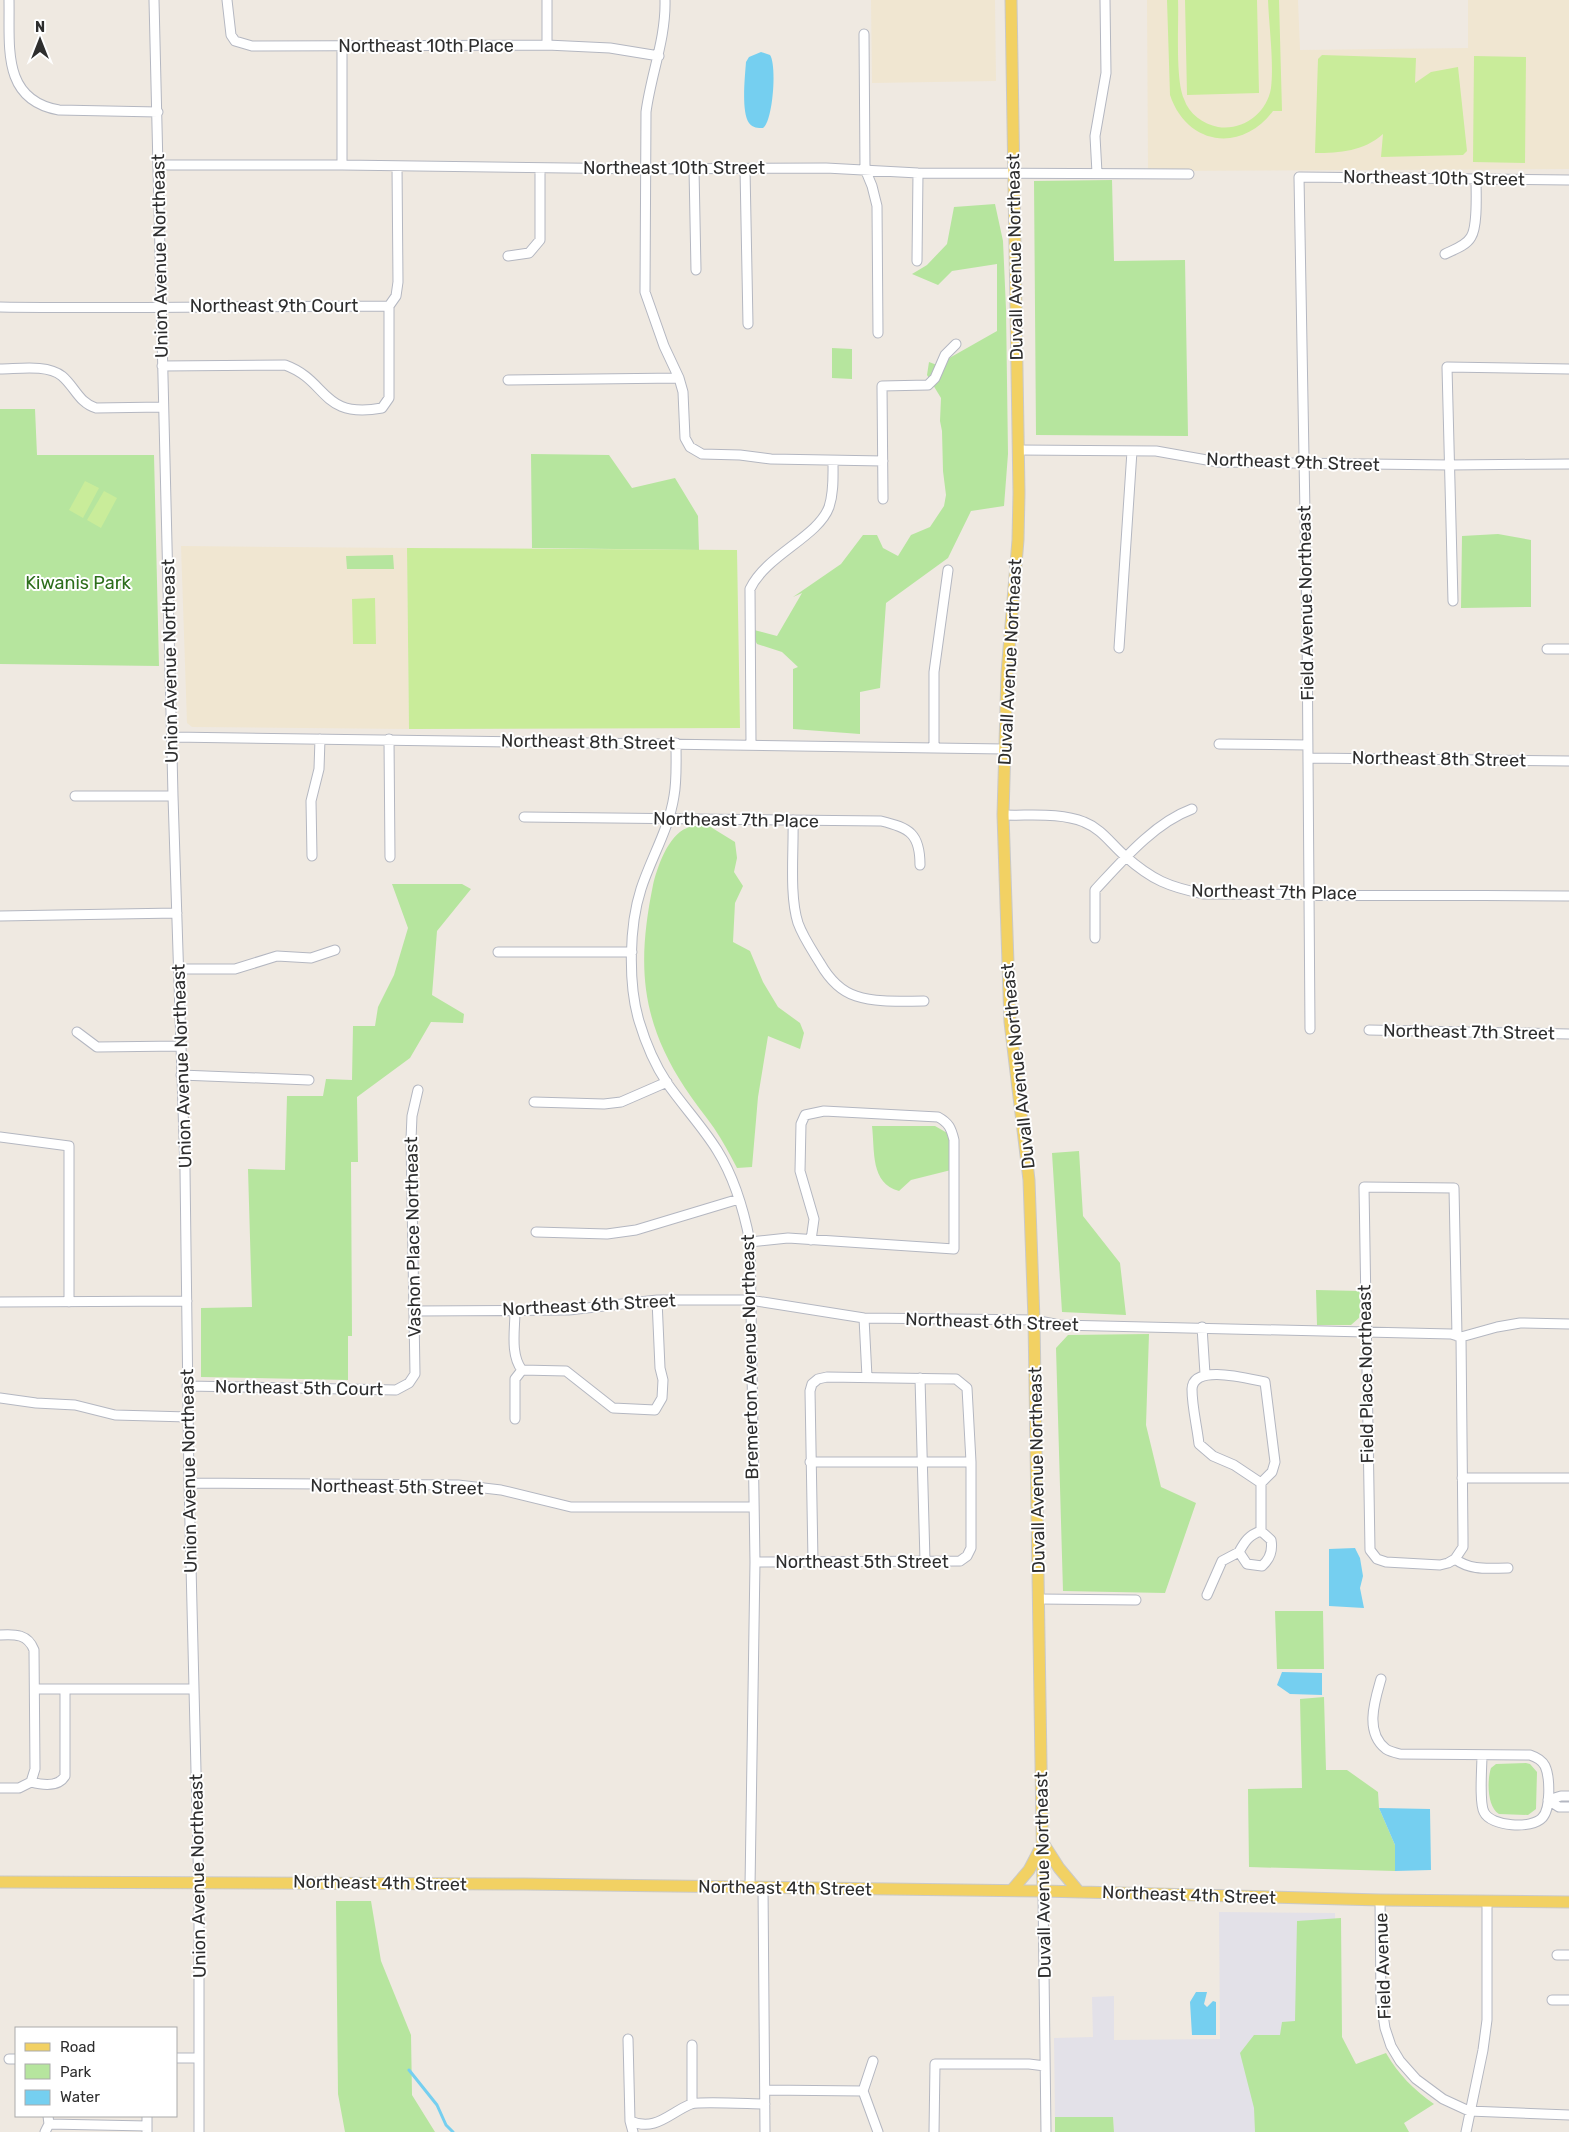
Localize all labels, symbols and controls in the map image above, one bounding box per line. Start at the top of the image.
north arrow [15,15,65,65]
text: N [35,19,45,36]
street label: Northeast 10th Place [338,35,514,57]
street label: Duvall Avenue Northeast [1002,153,1028,361]
street label: Union Avenue Northeast [147,154,173,358]
street label: Northeast 10th Street [583,157,765,179]
street label: Northeast 10th Street [1343,165,1525,191]
street label: Northeast 9th Court [190,295,358,317]
street label: Northeast 9th Street [1206,448,1380,476]
street label: Field Avenue Northeast [1293,505,1319,701]
street label: Duvall Avenue Northeast [994,558,1026,766]
street label: Union Avenue Northeast [157,559,183,763]
park label: Kiwanis Park [25,572,131,594]
street label: Northeast 8th Street [501,729,675,755]
street label: Northeast 8th Street [1352,746,1526,772]
street label: Northeast 7th Place [653,808,819,832]
street label: Northeast 7th Place [1191,880,1357,904]
street label: Duvall Avenue Northeast [996,962,1040,1170]
street label: Union Avenue Northeast [167,963,197,1169]
street label: Northeast 7th Street [1383,1020,1555,1044]
street label: Vashon Place Northeast [400,1136,426,1338]
street label: Bremerton Avenue Northeast [737,1234,763,1480]
street label: Field Place Northeast [1353,1285,1379,1463]
street label: Northeast 6th Street [502,1289,676,1321]
street label: Northeast 6th Street [905,1308,1079,1336]
street label: Duvall Avenue Northeast [1024,1366,1050,1574]
street label: Union Avenue Northeast [176,1369,202,1573]
street label: Northeast 5th Court [215,1376,383,1400]
street label: Northeast 5th Street [310,1474,484,1500]
street label: Northeast 5th Street [775,1551,949,1573]
street label: Duvall Avenue Northeast [1030,1771,1056,1979]
street label: Union Avenue Northeast [185,1774,211,1978]
street label: Northeast 4th Street [293,1870,467,1896]
street label: Northeast 4th Street [698,1875,872,1901]
street label: Northeast 4th Street [1102,1881,1276,1909]
street label: Field Avenue [1370,1912,1396,2020]
legend [15,2027,178,2117]
text: Road [60,2038,96,2056]
text: Park [60,2063,91,2081]
text: Water [60,2088,100,2106]

